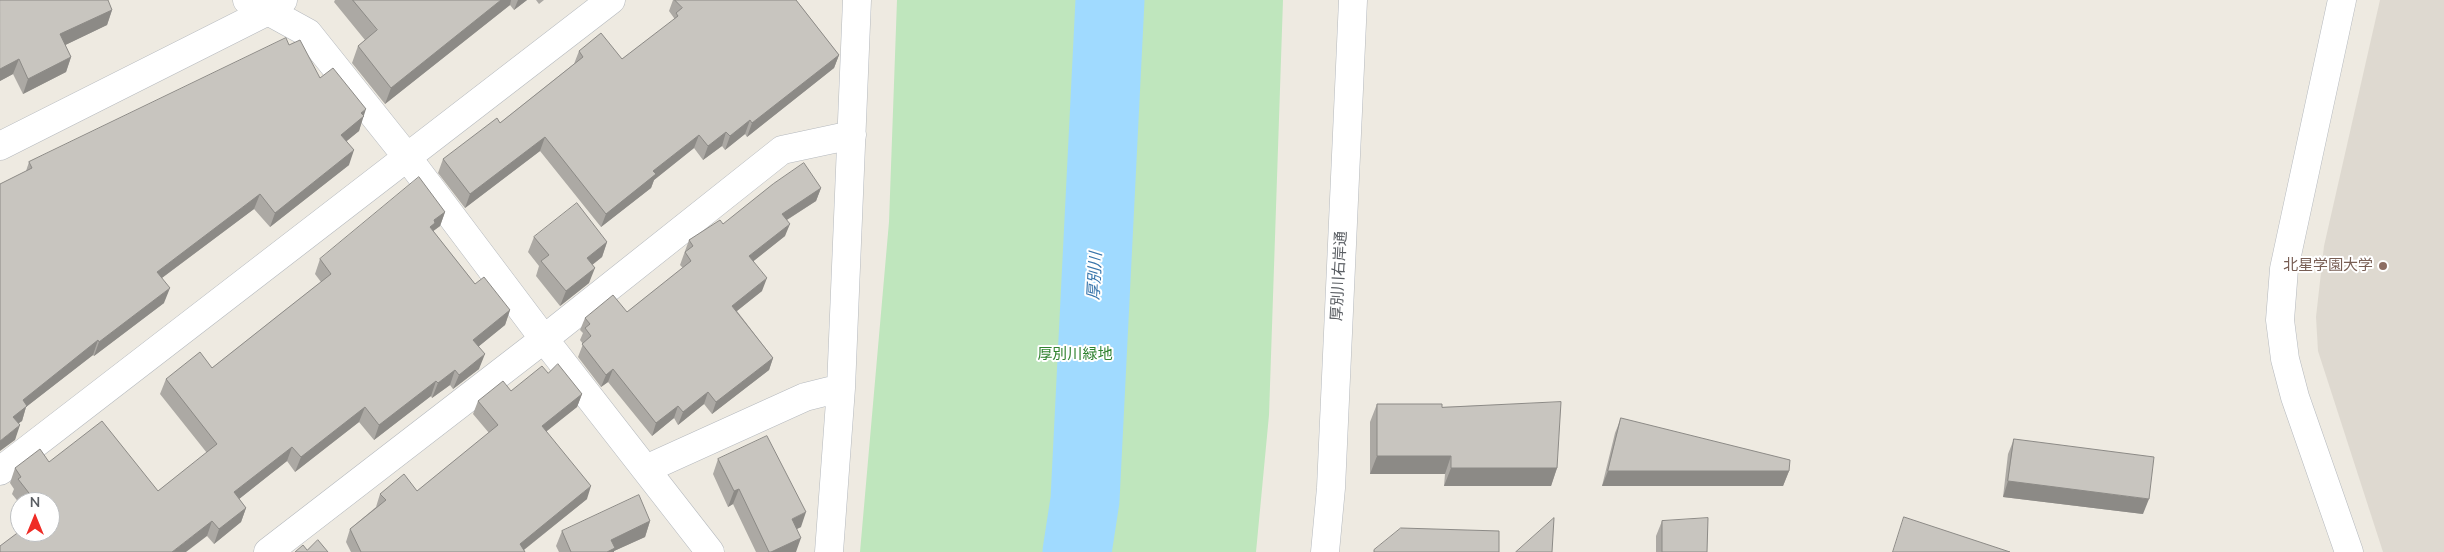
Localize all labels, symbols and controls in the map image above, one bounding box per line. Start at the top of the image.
street label: 厚別川右岸通 [1329,231,1351,321]
water label: 厚別川 [1085,252,1107,300]
place label: 北星学園大学 [2283,257,2373,275]
marker: 北星学園大学 [2377,260,2389,272]
park label: 厚別川緑地 [1038,346,1112,364]
north arrow [10,492,60,542]
text: N [30,493,40,512]

